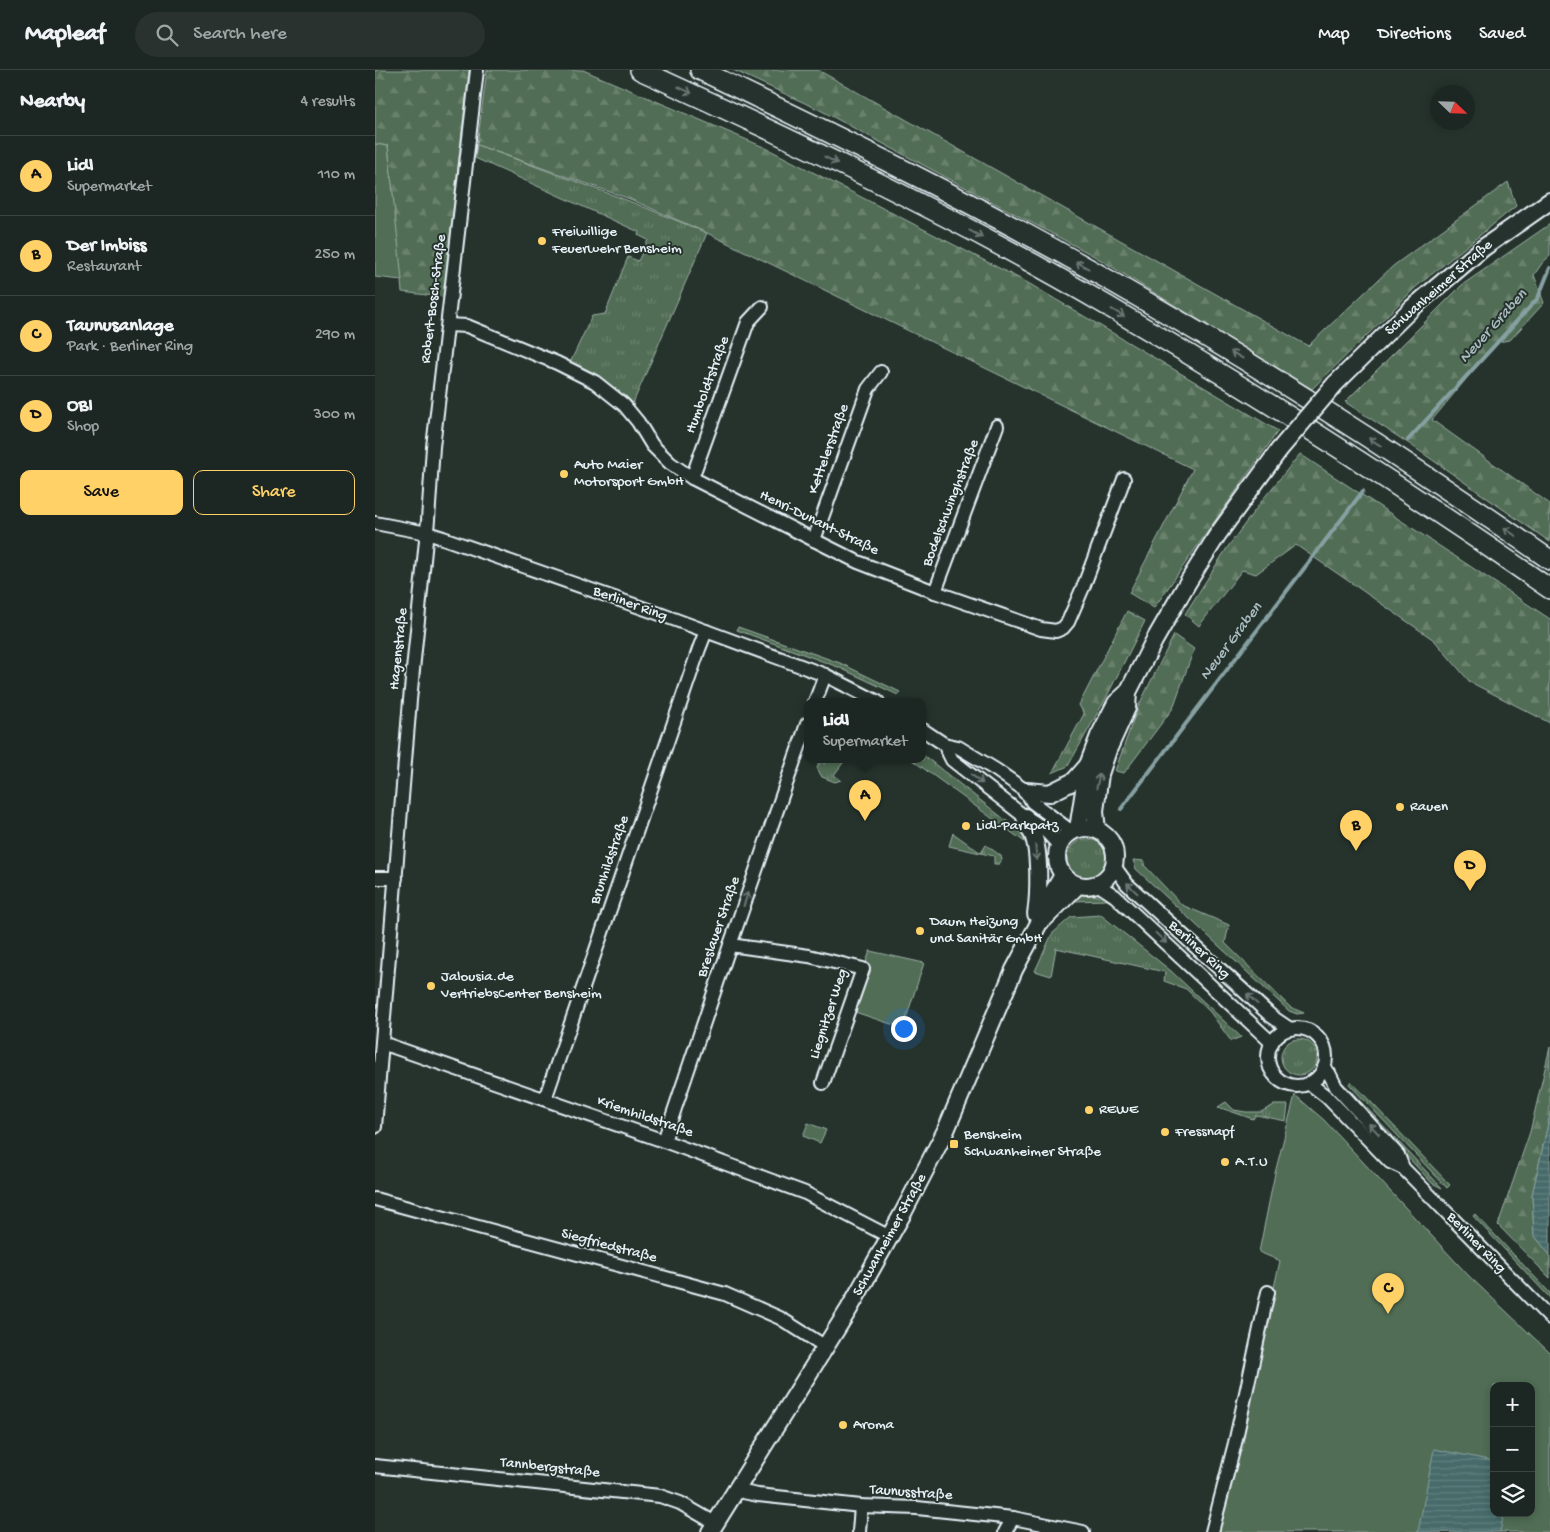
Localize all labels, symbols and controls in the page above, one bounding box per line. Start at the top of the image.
search box [135,12,485,57]
text: Mapleaf [25,20,105,49]
icon: search [153,21,181,49]
text: Search here [193,23,287,46]
text: Map [1318,24,1350,45]
text: Directions [1378,24,1451,45]
text: Saved [1479,24,1525,45]
north arrow [1430,85,1475,130]
one-way arrow [677,86,692,96]
text: Nearby [20,90,85,115]
text: 4 results [300,93,355,112]
text: Lidl [67,155,93,178]
one-way arrow [824,155,839,165]
text: A [31,166,41,185]
text: 110 m [318,166,355,185]
text: Supermarket [67,178,152,197]
place label: Freiwillige Feuerwehr Bensheim [551,223,682,258]
one-way arrow [968,230,983,239]
street label: Robert-Bosch-Straße [417,233,451,365]
text: Der Imbiss [67,235,147,258]
marker: Freiwillige Feuerwehr Bensheim [536,235,548,247]
street label: Schwanheimer Straße [1381,236,1497,340]
text: B [32,246,40,265]
text: 250 m [315,246,355,265]
text: Restaurant [67,258,141,277]
one-way arrow [1074,260,1089,270]
water label: Neuer Graben [1456,286,1532,368]
one-way arrow [1111,308,1125,318]
text: Taunusanlage [67,315,174,338]
text: C [32,326,40,345]
text: 290 m [315,326,355,345]
street label: Humboldtstraße [682,334,734,436]
text: Park · Berliner Ring [67,338,193,357]
one-way arrow [1230,350,1245,360]
text: OBI [67,395,93,418]
street label: Kettelerstraße [804,401,854,496]
text: D [31,406,41,425]
text: 300 m [313,406,355,425]
text: Shop [67,418,99,437]
one-way arrow [1368,436,1382,447]
street label: Bodelschwinghstraße [918,437,984,570]
place label: Auto Maier Motorsport GmbH [574,456,684,491]
marker: Auto Maier Motorsport GmbH [558,468,570,480]
button: Save [20,470,183,515]
button: Share [193,470,355,515]
street label: Henri-Dunant-Straße [756,486,882,560]
one-way arrow [1503,527,1517,537]
street label: Berliner Ring [589,582,670,626]
water label: Neuer Graben [1196,599,1268,685]
street label: Hagenstraße [386,607,412,691]
popup [804,698,926,763]
text: Lidl [823,710,849,733]
text: Supermarket [823,733,907,752]
one-way arrow [970,774,984,784]
one-way arrow [1094,774,1104,790]
pin: A [849,780,881,821]
place label: Rauen [1410,798,1448,816]
marker: Rauen [1394,801,1406,813]
pin: B [1340,810,1372,851]
street label: Brunhildstraße [586,813,634,908]
place label: Lidl-Parkpatz [976,817,1059,835]
marker: Lidl-Parkpatz [960,820,972,832]
one-way arrow [1031,845,1041,861]
pin: D [1454,850,1486,891]
street label: Breslauer Straße [693,874,745,981]
one-way arrow [1126,882,1138,894]
one-way arrow [742,892,751,907]
place label: Daum Heizung und Sanitär GmbH [929,913,1043,948]
street label: Berliner Ring [1164,916,1234,983]
marker: Daum Heizung und Sanitär GmbH [914,925,926,937]
one-way arrow [1154,932,1167,944]
street label: Liegnitzer Weg [806,967,852,1061]
place label: Jalousia.de VertriebsCenter Bensheim [440,968,602,1003]
marker: Jalousia.de VertriebsCenter Bensheim [425,980,437,992]
one-way arrow [1245,993,1258,1004]
your location [891,1016,917,1042]
street label: Kriemhildstraße [594,1092,696,1142]
place label: REWE [1099,1101,1139,1119]
marker: REWE [1083,1104,1095,1116]
place label: Fressnapf [1174,1123,1236,1141]
one-way arrow [1368,1123,1380,1136]
place label: Bensheim Schwanheimer Straße [963,1126,1101,1161]
marker: Fressnapf [1159,1126,1171,1138]
marker: Bensheim Schwanheimer Straße [948,1138,960,1150]
place label: A.T.U [1235,1153,1268,1171]
marker: A.T.U [1219,1156,1231,1168]
street label: Schwanheimer Straße [849,1170,931,1299]
street label: Berliner Ring [1442,1208,1509,1277]
street label: Siegfriedstraße [559,1225,659,1267]
pin: C [1372,1273,1404,1314]
map controls [1490,1382,1535,1517]
button: + [1490,1382,1535,1427]
place label: Aroma [853,1416,895,1434]
marker: Aroma [837,1419,849,1431]
button: − [1490,1427,1535,1472]
street label: Tannbergstraße [498,1454,601,1482]
button: layers [1490,1472,1535,1517]
street label: Taunusstraße [868,1481,953,1505]

